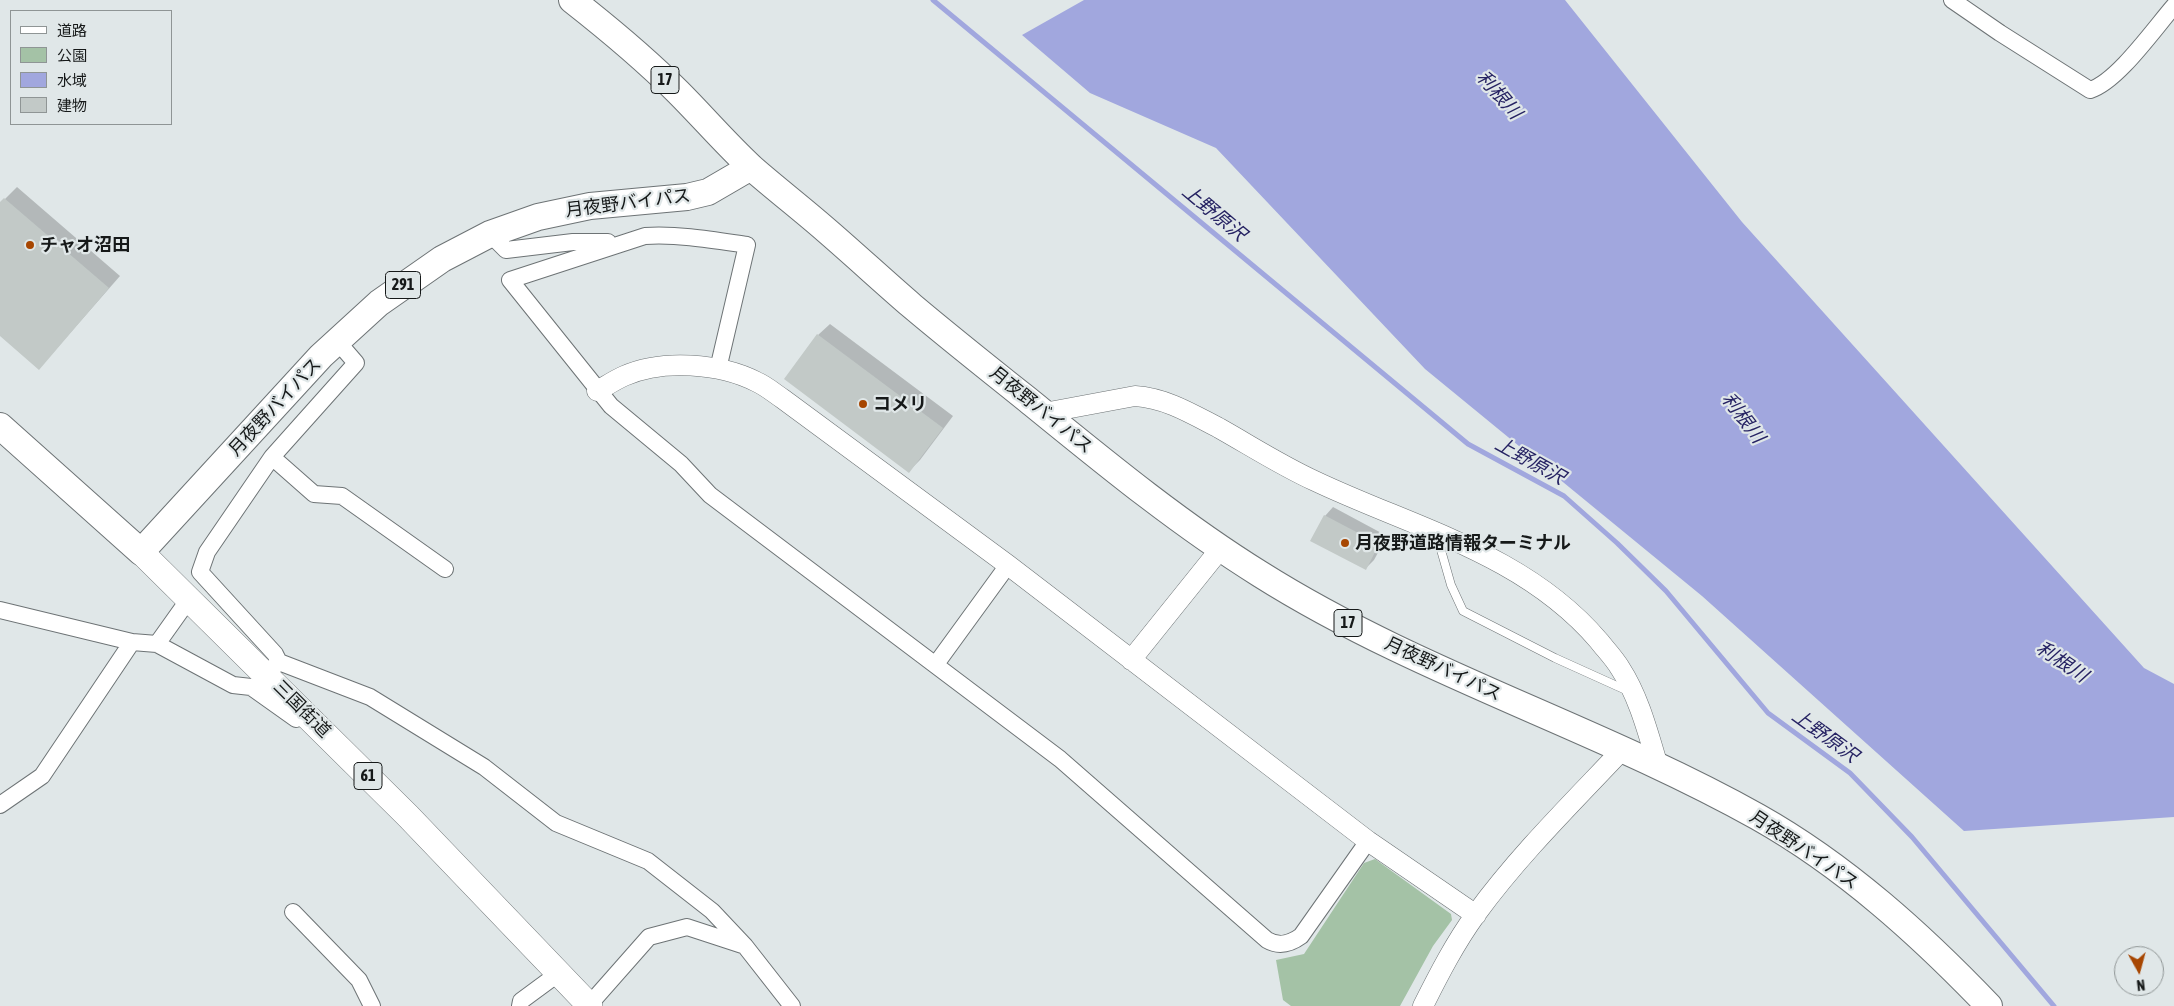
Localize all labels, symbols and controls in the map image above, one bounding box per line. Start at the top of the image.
legend [10,10,172,125]
text: 道路 [57,22,87,39]
text: 公園 [57,47,87,64]
road number: 17 [651,66,679,94]
water label: 利根川 [1472,66,1526,124]
text: 水域 [57,72,87,89]
text: 建物 [57,97,87,114]
water label: 上野原沢 [1178,180,1250,246]
street label: 月夜野バイパス [564,185,692,221]
place label: チャオ沼田 [40,234,130,256]
marker: チャオ沼田 [24,239,36,251]
road number: 291 [386,272,420,298]
street label: 月夜野バイパス [224,354,326,460]
street label: 月夜野バイパス [985,362,1097,458]
water label: 利根川 [1717,388,1769,448]
place label: コメリ [873,393,927,415]
marker: コメリ [857,398,869,410]
water label: 上野原沢 [1491,433,1569,489]
place label: 月夜野道路情報ターミナル [1355,532,1571,554]
marker: 月夜野道路情報ターミナル [1339,537,1351,549]
road number: 17 [1334,610,1362,636]
street label: 月夜野バイパス [1381,633,1505,705]
water label: 利根川 [2032,637,2092,687]
street label: 三国街道 [269,676,335,742]
water label: 上野原沢 [1788,704,1862,768]
road number: 61 [354,762,382,789]
street label: 月夜野バイパス [1746,806,1862,894]
north arrow [2114,946,2164,996]
text: N [2136,976,2146,993]

